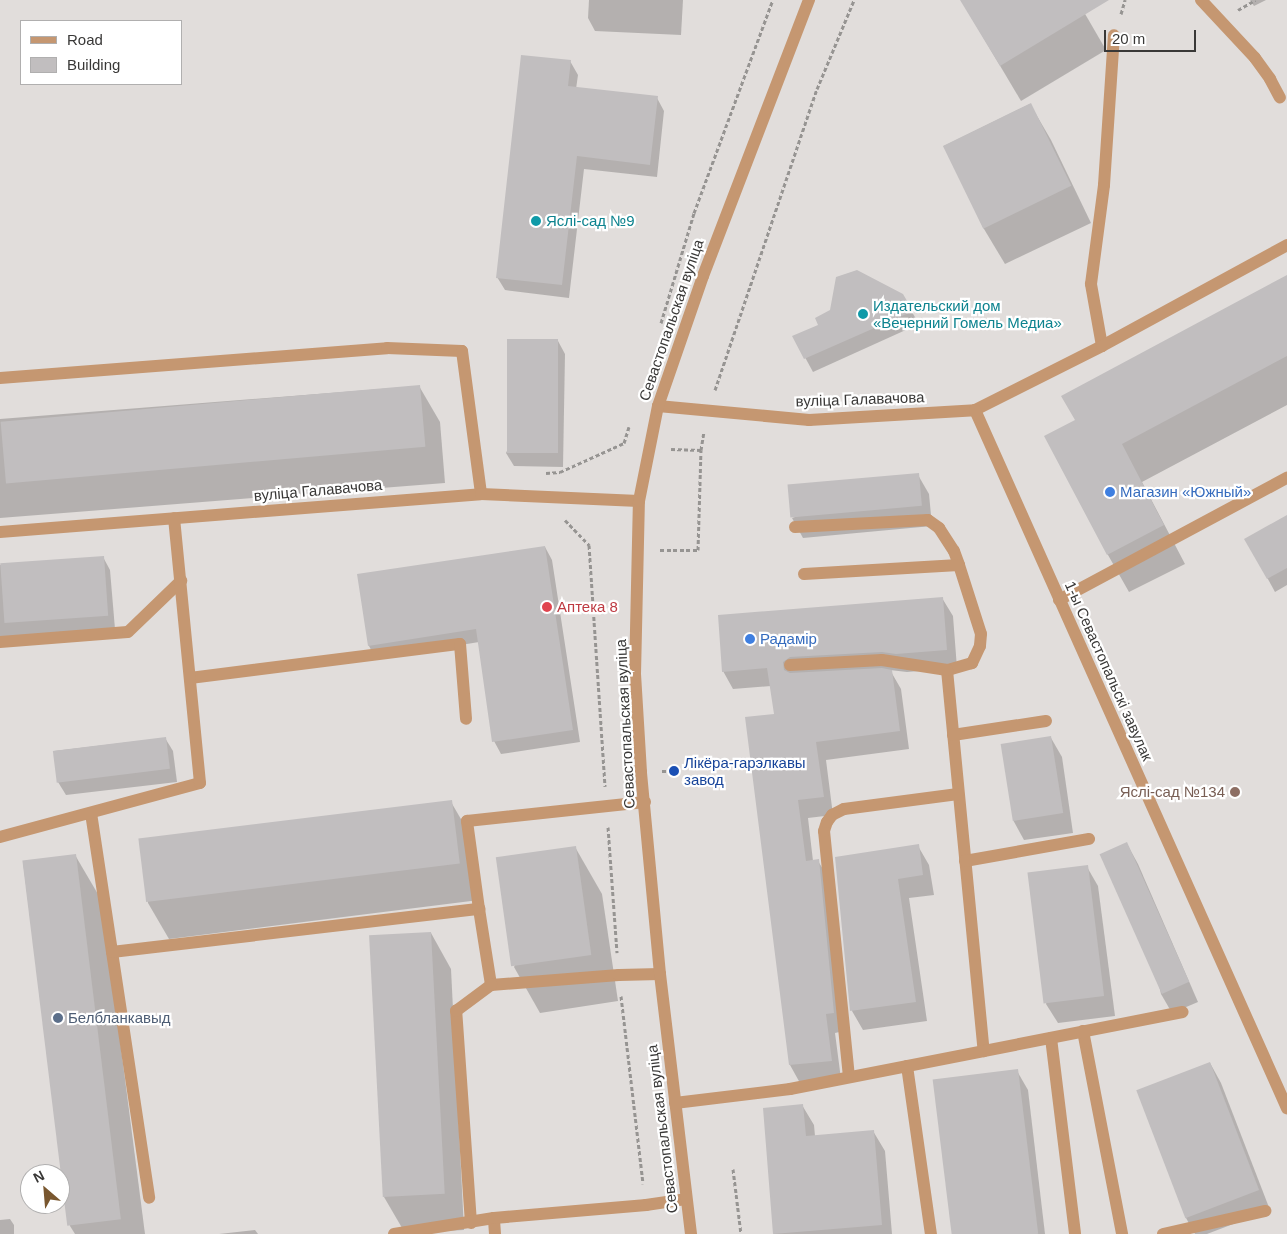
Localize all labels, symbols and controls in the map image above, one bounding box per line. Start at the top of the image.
legend [20,20,182,85]
scale bar [1107,20,1200,52]
text: 20 m [1112,30,1145,47]
text: Road [67,31,103,48]
text: Building [67,56,120,73]
place label: Яслі-сад №9 [546,212,635,230]
marker: Яслі-сад №9 [530,215,542,227]
street label: Севастопальская вуліца [635,237,707,403]
place label: Издательский дом «Вечерний Гомель Медиа» [873,296,1062,331]
marker: Издательский дом «Вечерний Гомель Медиа» [857,308,869,320]
street label: вуліца Галавачова [795,388,925,410]
street label: вуліца Галавачова [253,475,383,505]
place label: Магазин «Южный» [1120,483,1251,501]
marker: Магазин «Южный» [1104,486,1116,498]
street label: 1-ы Севастопальскі завулак [1061,579,1157,763]
place label: Аптека 8 [557,598,618,616]
marker: Аптека 8 [541,601,553,613]
place label: Радамір [760,630,817,648]
marker: Радамір [744,633,756,645]
street label: Севастопальская вуліца [612,639,638,809]
place label: Лікёра-гарэлкавы завод [684,753,806,788]
marker: Лікёра-гарэлкавы завод [668,765,680,777]
place label: Яслі-сад №134 [1120,783,1225,801]
marker: Яслі-сад №134 [1229,786,1241,798]
place label: Белбланкавыд [68,1009,170,1027]
marker: Белбланкавыд [52,1012,64,1024]
street label: Севастопальская вуліца [643,1044,681,1214]
north arrow [20,1164,70,1214]
text: N [31,1167,47,1186]

